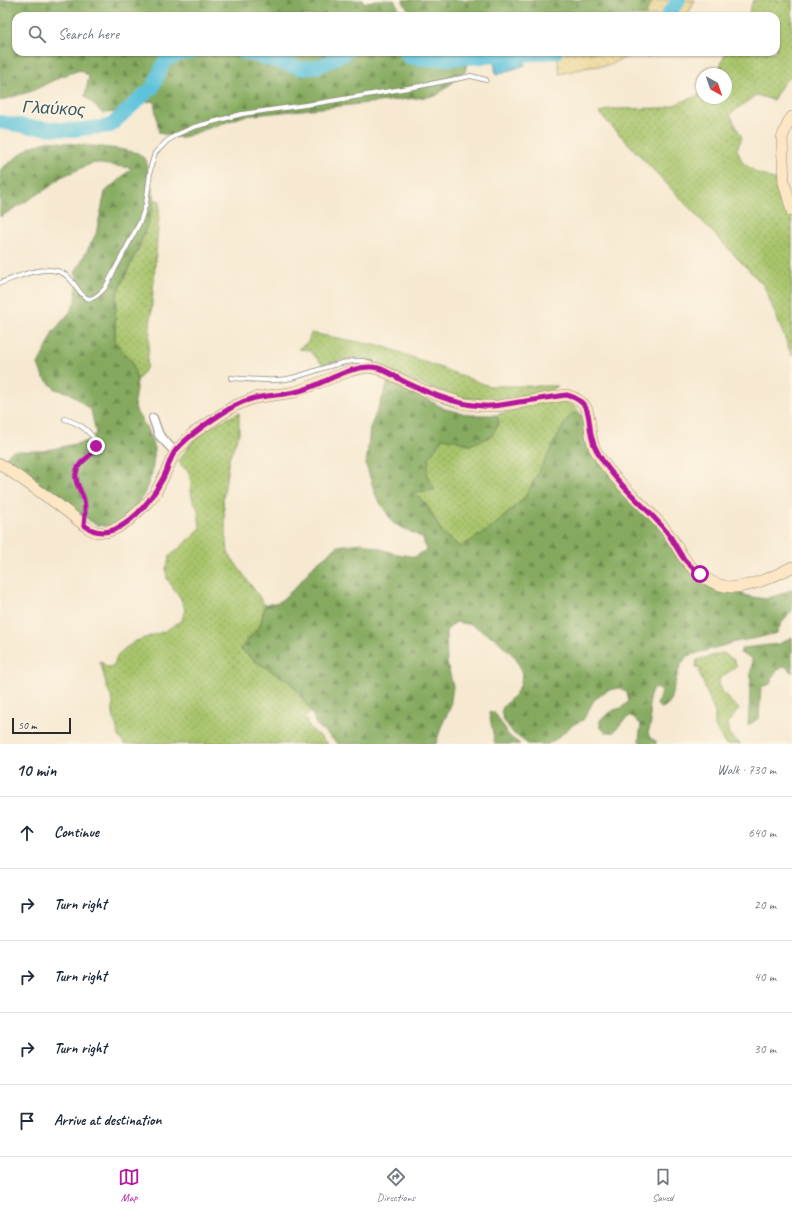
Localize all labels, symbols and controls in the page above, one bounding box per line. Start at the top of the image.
search box [12,12,780,56]
icon: search [26,23,48,45]
text: Search here [58,25,119,44]
north arrow [696,68,732,104]
water label: Γλαύκος [22,96,87,121]
route end [87,437,105,455]
route start [691,565,709,583]
scale bar [12,716,71,735]
text: 50 m [18,718,37,732]
text: 10 min [16,760,56,781]
text: Walk · 730 m [717,762,776,778]
icon: ahead [16,822,38,844]
text: Continue [54,823,99,842]
text: 640 m [748,825,776,841]
icon: right [16,894,38,916]
text: Turn right [54,895,107,914]
text: 20 m [754,897,776,913]
icon: right [16,966,38,988]
text: Turn right [54,967,107,986]
text: 40 m [754,969,776,985]
icon: right [16,1038,38,1060]
text: Turn right [54,1039,107,1058]
text: 30 m [754,1041,776,1057]
icon: arrive [16,1110,38,1132]
text: Arrive at destination [54,1111,161,1130]
tab: Map [118,1166,140,1204]
tab: Directions [377,1166,415,1204]
tab: Saved [652,1166,674,1204]

